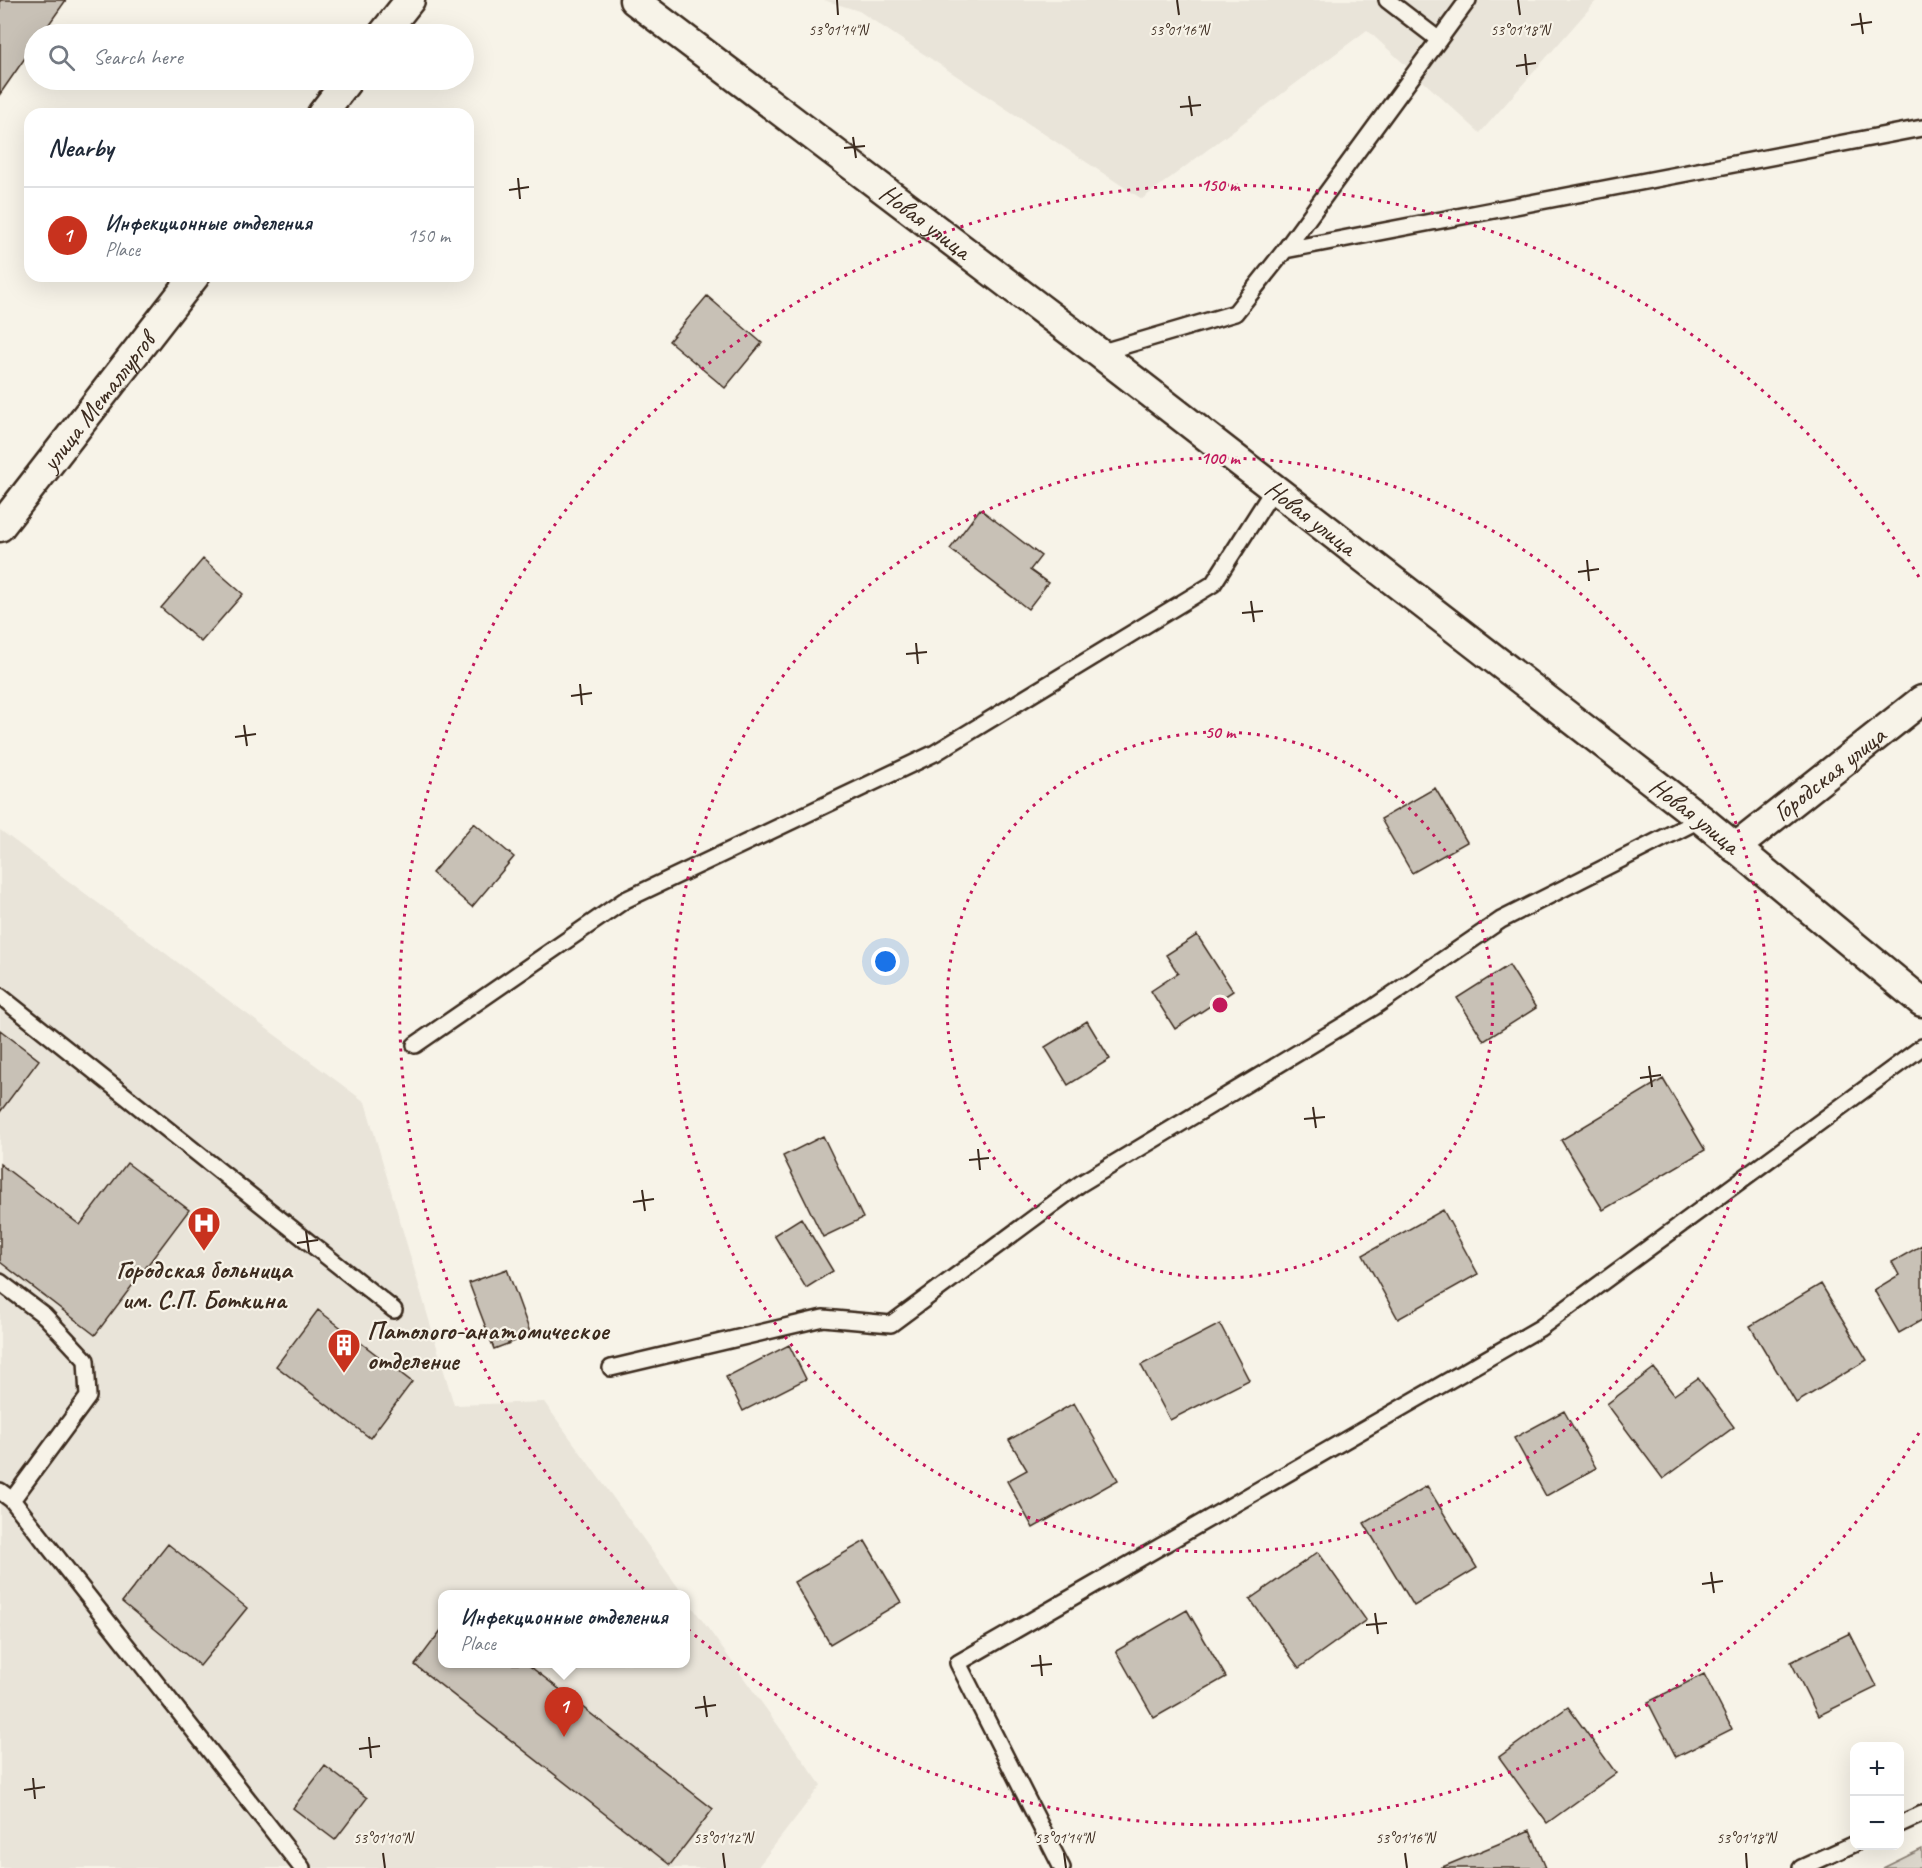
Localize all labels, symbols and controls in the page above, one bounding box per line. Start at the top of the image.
text: 53°01'14"N [808,21,871,40]
text: 53°01'16"N [1149,21,1212,40]
text: 53°01'18"N [1490,21,1553,40]
search box [24,24,474,90]
icon: search [45,41,78,74]
text: Search here [93,43,183,71]
text: Nearby [48,131,113,164]
text: 150 m [1201,174,1241,196]
street label: Новая улица [873,176,980,268]
text: Инфекционные отделения [105,209,312,237]
text: 1 [63,223,72,248]
text: 150 m [407,223,450,248]
text: Place [105,237,140,262]
street label: улица Металлургов [32,322,165,479]
text: 100 m [1201,447,1241,469]
street label: Новая улица [1259,472,1365,564]
street label: Городская улица [1766,718,1893,828]
text: 50 m [1205,721,1237,743]
street label: Новая улица [1643,769,1749,863]
your location [871,947,900,976]
centre of rings [1210,995,1230,1015]
hospital icon: Городская больница им. С.П. Боткина [186,1205,222,1252]
place label: Городская больница им. С.П. Боткина [116,1253,294,1316]
place label: Патолого-анатомическое отделение [367,1314,611,1377]
building icon: Патолого-анатомическое отделение [326,1327,362,1374]
popup [438,1590,690,1668]
text: Инфекционные отделения [461,1603,667,1631]
text: Place [461,1631,496,1656]
pin: 1 [544,1688,584,1737]
map controls [1850,1742,1904,1850]
button: + [1850,1742,1904,1796]
button: − [1850,1796,1904,1850]
text: 53°01'10"N [353,1829,416,1848]
text: 53°01'12"N [693,1829,756,1848]
text: 53°01'14"N [1034,1829,1097,1848]
text: 53°01'16"N [1375,1829,1438,1848]
text: 53°01'18"N [1716,1829,1779,1848]

